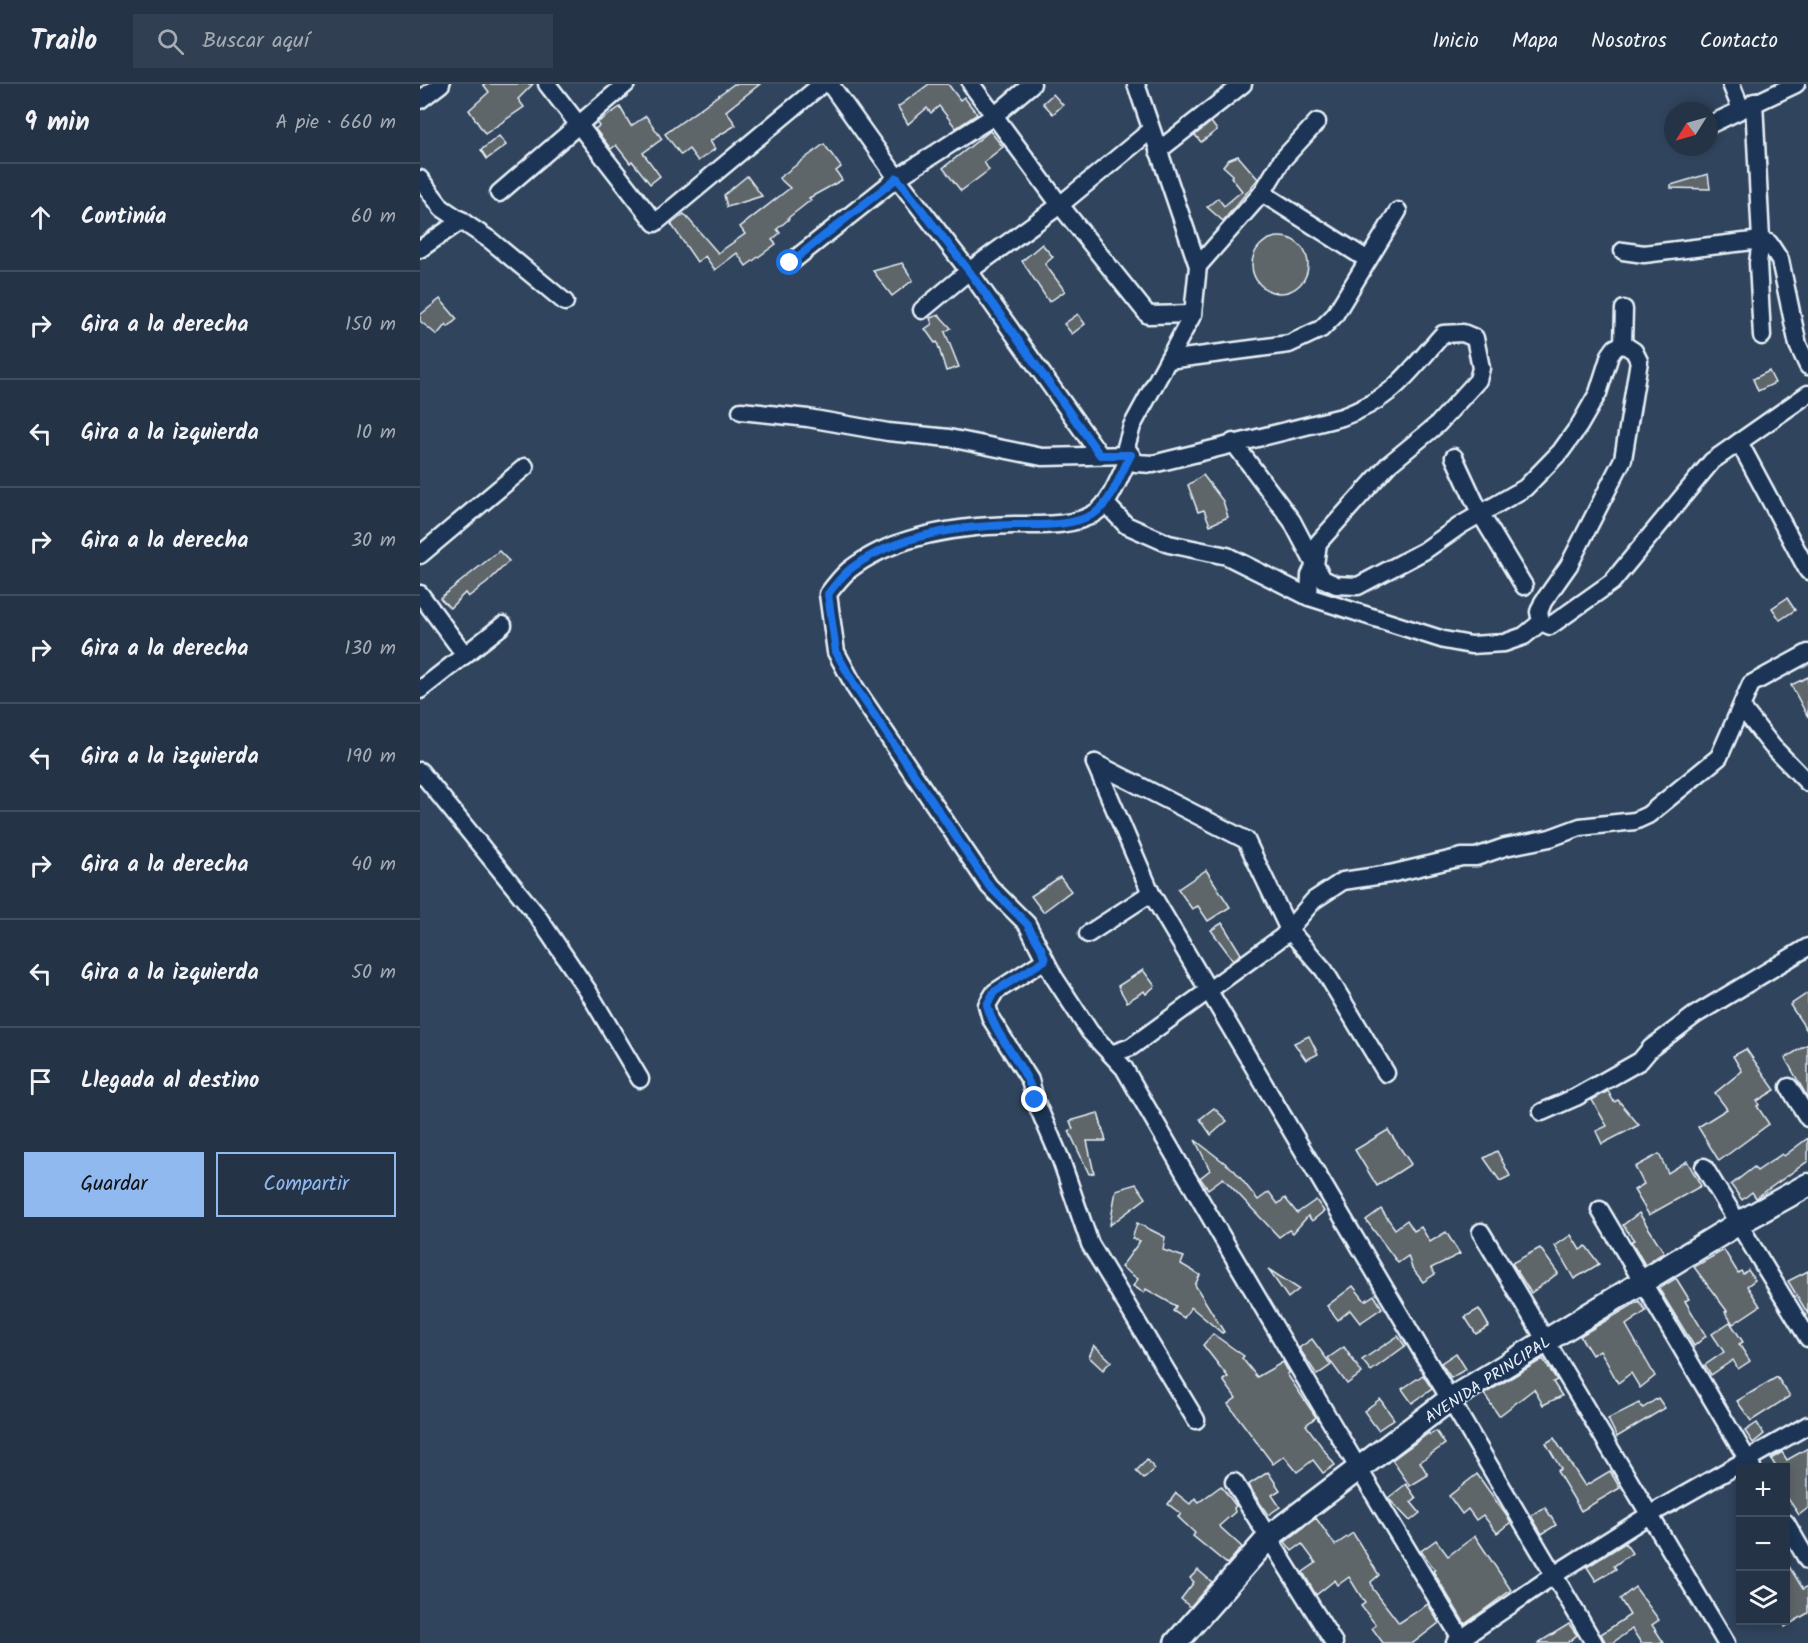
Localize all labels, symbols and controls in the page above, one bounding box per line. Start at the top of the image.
search box [133,14,553,68]
text: Trailo [30,19,97,64]
text: Buscar aquí [202,24,309,59]
icon: search [154,25,187,58]
text: Inicio [1432,25,1479,58]
text: Mapa [1512,25,1558,58]
text: Nosotros [1591,25,1667,58]
text: Contacto [1700,25,1778,58]
text: 9 min [24,102,90,144]
north arrow [1664,102,1718,156]
text: A pie · 660 m [276,107,396,139]
text: Continúa [81,200,166,235]
icon: ahead [24,201,57,234]
text: 60 m [351,201,396,233]
route start [776,249,802,275]
text: Gira a la derecha [81,308,248,343]
icon: right [24,309,57,342]
text: 150 m [345,309,396,341]
text: Gira a la izquierda [81,416,259,451]
icon: left [24,417,57,450]
text: 10 m [356,417,396,449]
text: Gira a la derecha [81,524,248,559]
icon: right [24,525,57,558]
text: 30 m [351,525,396,557]
text: Gira a la derecha [81,632,248,667]
icon: right [24,633,57,666]
text: 130 m [344,633,396,665]
text: Gira a la izquierda [81,740,259,775]
icon: left [24,741,57,774]
text: 190 m [346,741,396,773]
text: Gira a la derecha [81,848,248,883]
icon: right [24,849,57,882]
text: 40 m [351,849,396,881]
text: Gira a la izquierda [81,956,259,991]
icon: left [24,957,57,990]
text: 50 m [351,957,396,989]
text: Llegada al destino [81,1064,259,1099]
icon: arrive [24,1065,57,1098]
route end [1021,1086,1047,1112]
button: Guardar [24,1152,204,1217]
button: Compartir [216,1152,396,1217]
street label: AVENIDA PRINCIPAL [1420,1330,1556,1430]
map controls [1736,1463,1790,1625]
button: + [1736,1463,1790,1517]
button: − [1736,1517,1790,1571]
button: layers [1736,1571,1790,1625]

